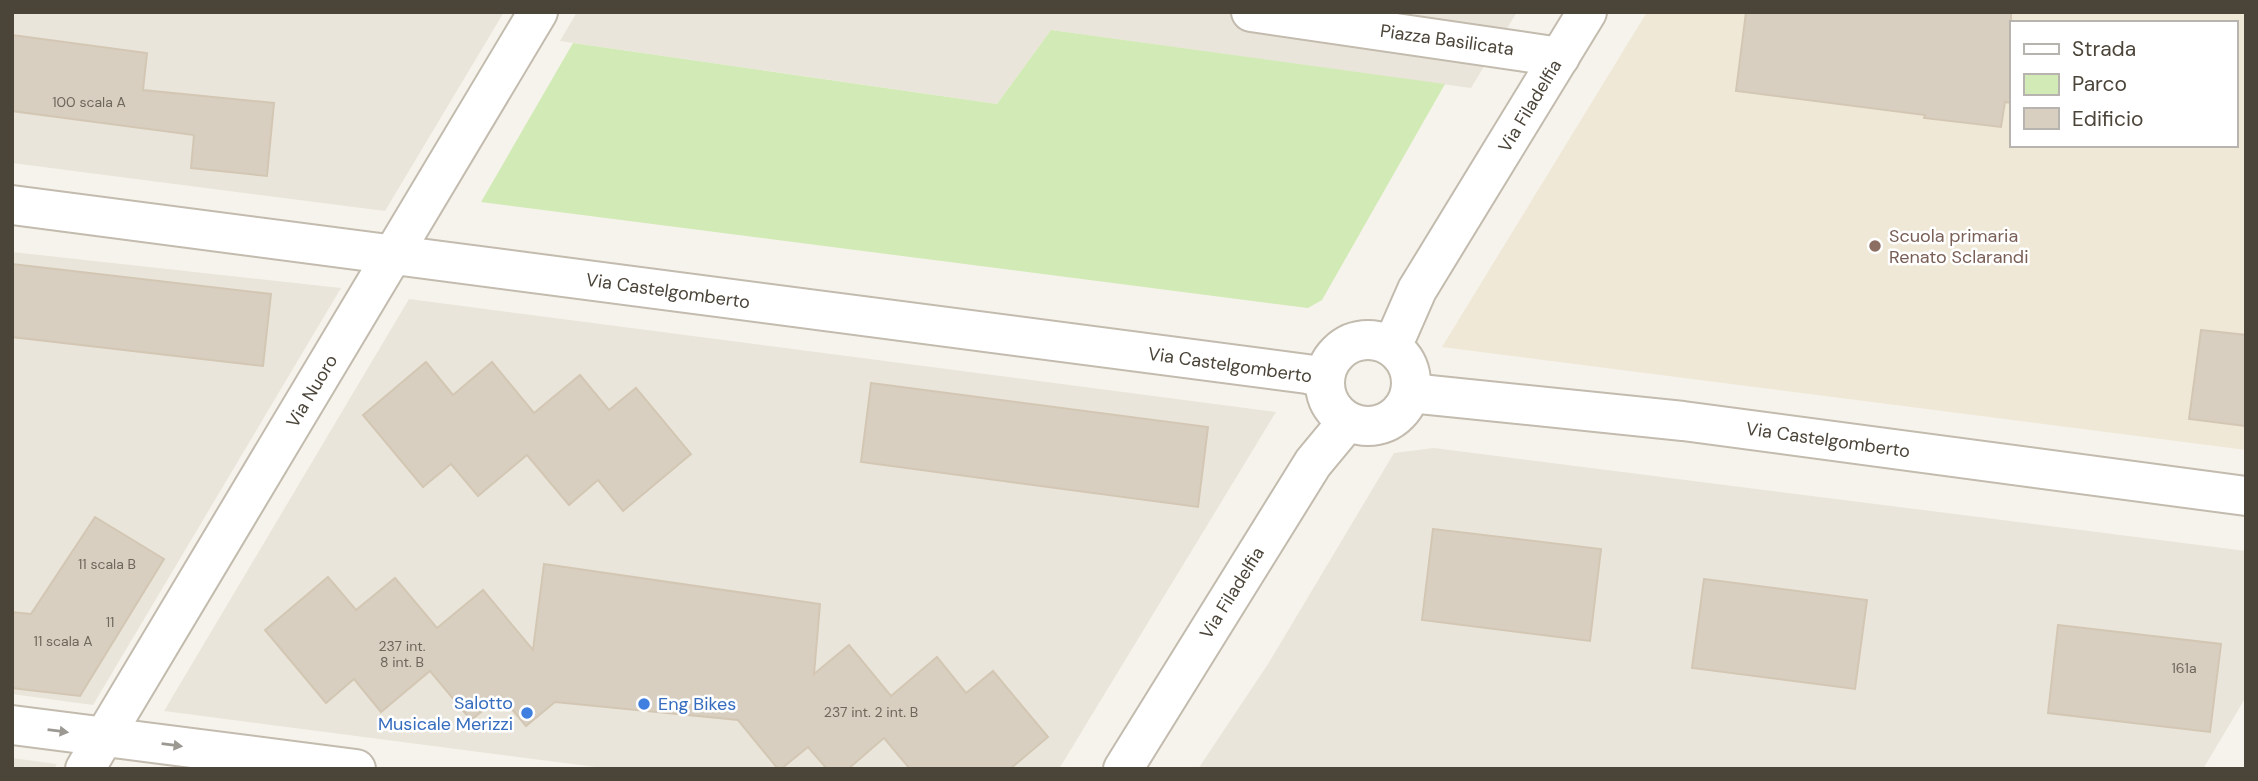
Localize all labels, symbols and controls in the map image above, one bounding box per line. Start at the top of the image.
street label: Piazza Basilicata [1379,19,1515,61]
legend [2010,21,2237,147]
text: Strada [2072,35,2136,63]
street label: Via Filadelfia [1493,55,1567,157]
text: Parco [2072,70,2127,98]
house number: 100 scala A [52,93,126,111]
text: Edificio [2072,105,2143,133]
place label: Scuola primaria Renato Sclarandi [1889,224,2028,269]
marker: Scuola primaria Renato Sclarandi [1867,238,1883,254]
street label: Via Castelgomberto [584,268,752,314]
street label: Via Castelgomberto [1146,342,1314,388]
street label: Via Nuoro [281,350,343,432]
street label: Via Castelgomberto [1744,417,1912,463]
street label: Via Filadelfia [1194,542,1270,644]
house number: 11 scala B [78,555,136,573]
house number: 11 [106,613,114,631]
house number: 11 scala A [34,632,92,650]
house number: 237 int. 8 int. B [379,637,426,671]
house number: 161a [2171,659,2197,677]
place label: Salotto Musicale Merizzi [378,691,513,736]
place label: Eng Bikes [658,692,736,716]
marker: Eng Bikes [636,696,652,712]
house number: 237 int. 2 int. B [824,703,918,721]
marker: Salotto Musicale Merizzi [519,705,535,721]
one-way arrow [47,725,69,736]
one-way arrow [161,740,183,751]

